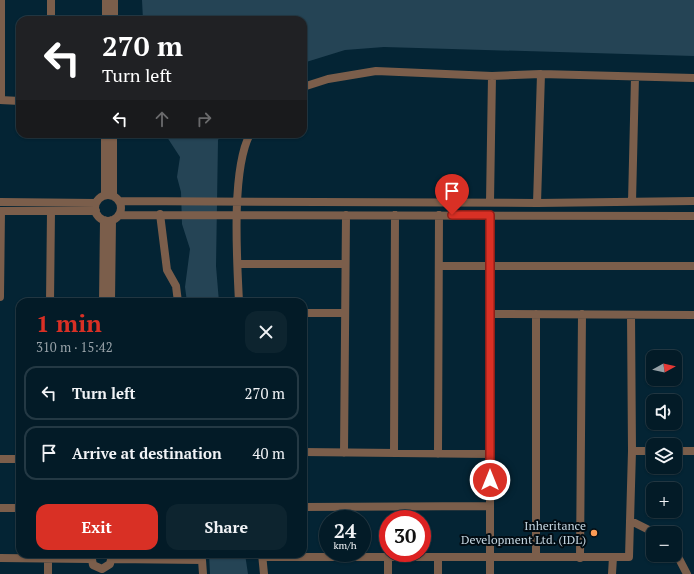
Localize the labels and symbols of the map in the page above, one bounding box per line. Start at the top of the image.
pin [435,174,469,215]
north arrow [646,350,682,386]
position arrow [469,459,511,501]
speed limit sign: 30 [379,510,431,562]
place label: Inheritance Development Ltd. (IDL) [461,518,586,547]
marker: Inheritance Development Ltd. (IDL) [589,528,599,538]

